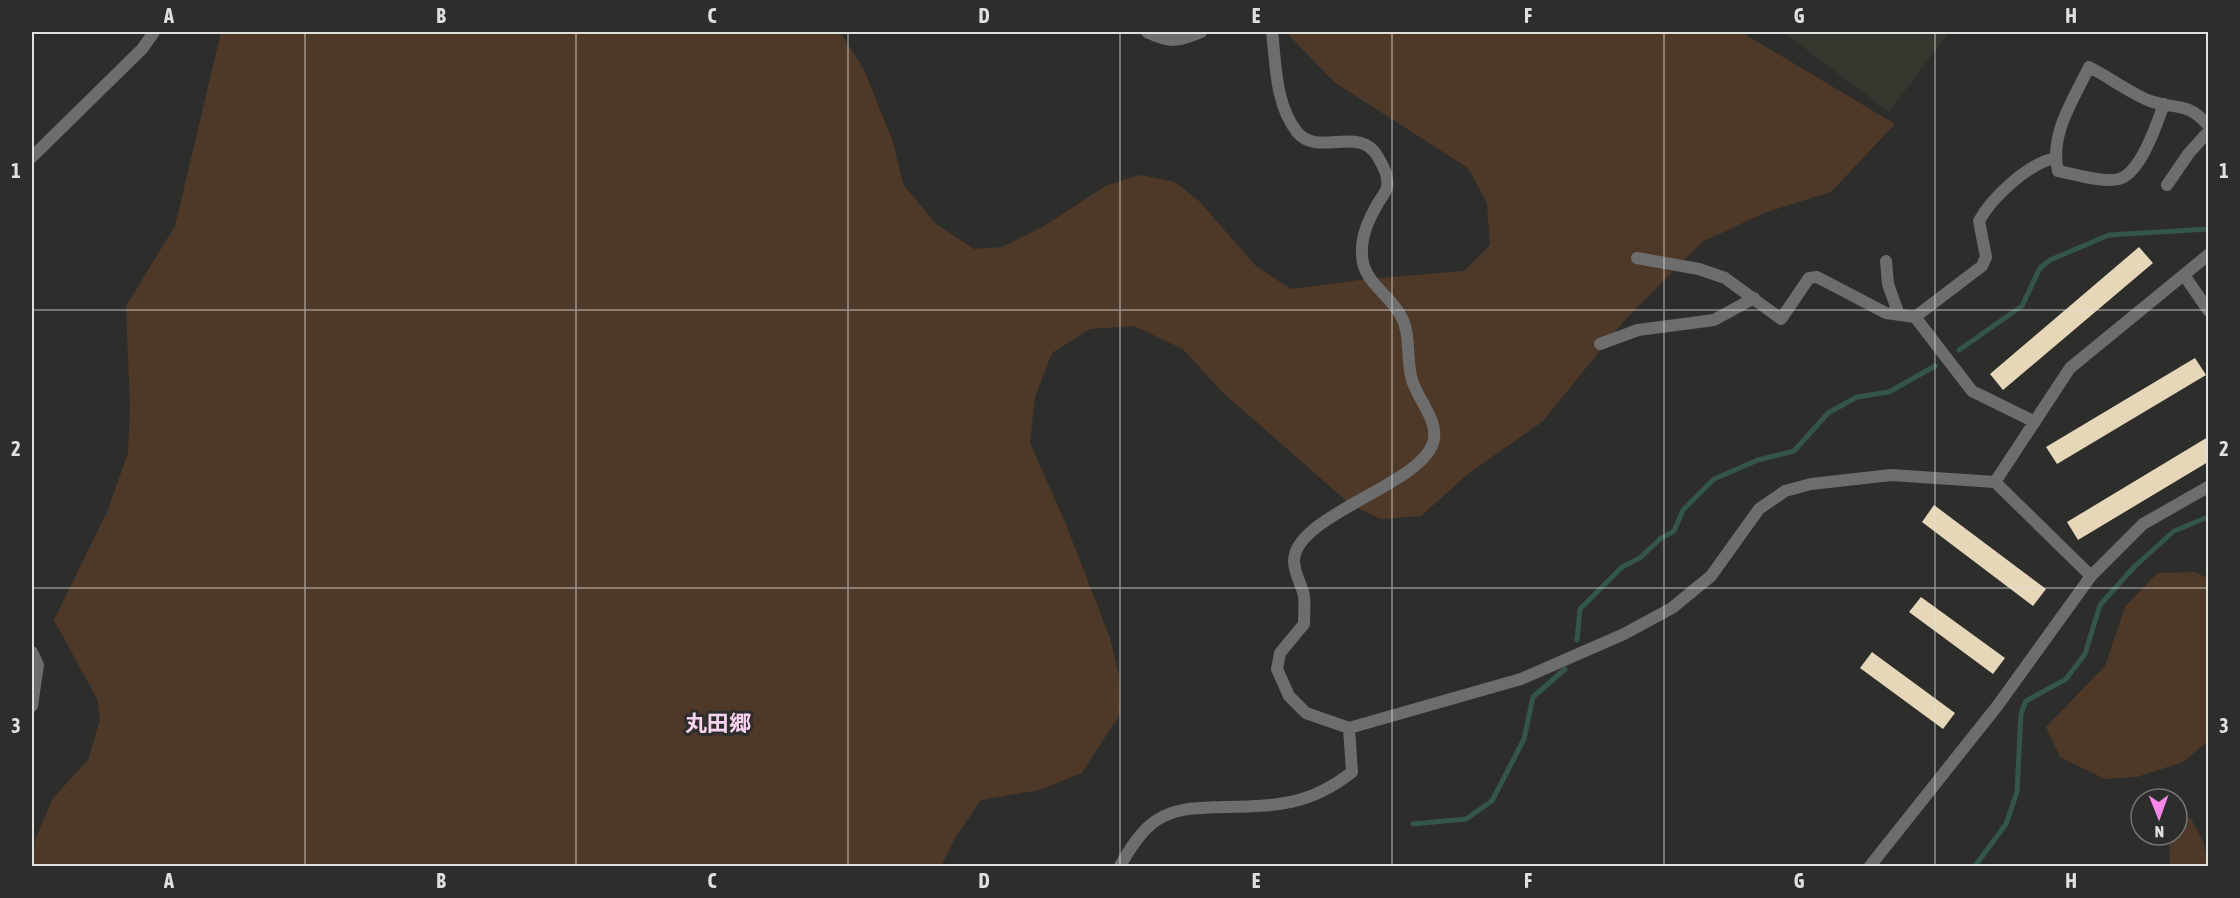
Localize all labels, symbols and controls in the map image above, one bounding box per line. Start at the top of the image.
text: A [163,4,174,27]
text: B [436,4,446,27]
text: C [708,4,717,27]
text: D [978,4,990,27]
text: E [1252,4,1261,27]
text: F [1524,4,1532,27]
text: G [1794,4,1805,27]
text: H [2065,4,2077,27]
text: 1 [11,159,21,182]
text: 1 [2219,159,2229,182]
text: 2 [11,437,21,460]
text: 2 [2219,437,2229,460]
district label: 丸田郷 [685,710,751,736]
text: 3 [11,714,21,737]
text: 3 [2219,714,2229,737]
north arrow [2129,787,2189,847]
text: N [2154,823,2164,841]
text: A [163,869,174,892]
text: B [436,869,446,892]
text: C [708,869,717,892]
text: D [978,869,990,892]
text: E [1252,869,1261,892]
text: F [1524,869,1532,892]
text: G [1794,869,1805,892]
text: H [2065,869,2077,892]

